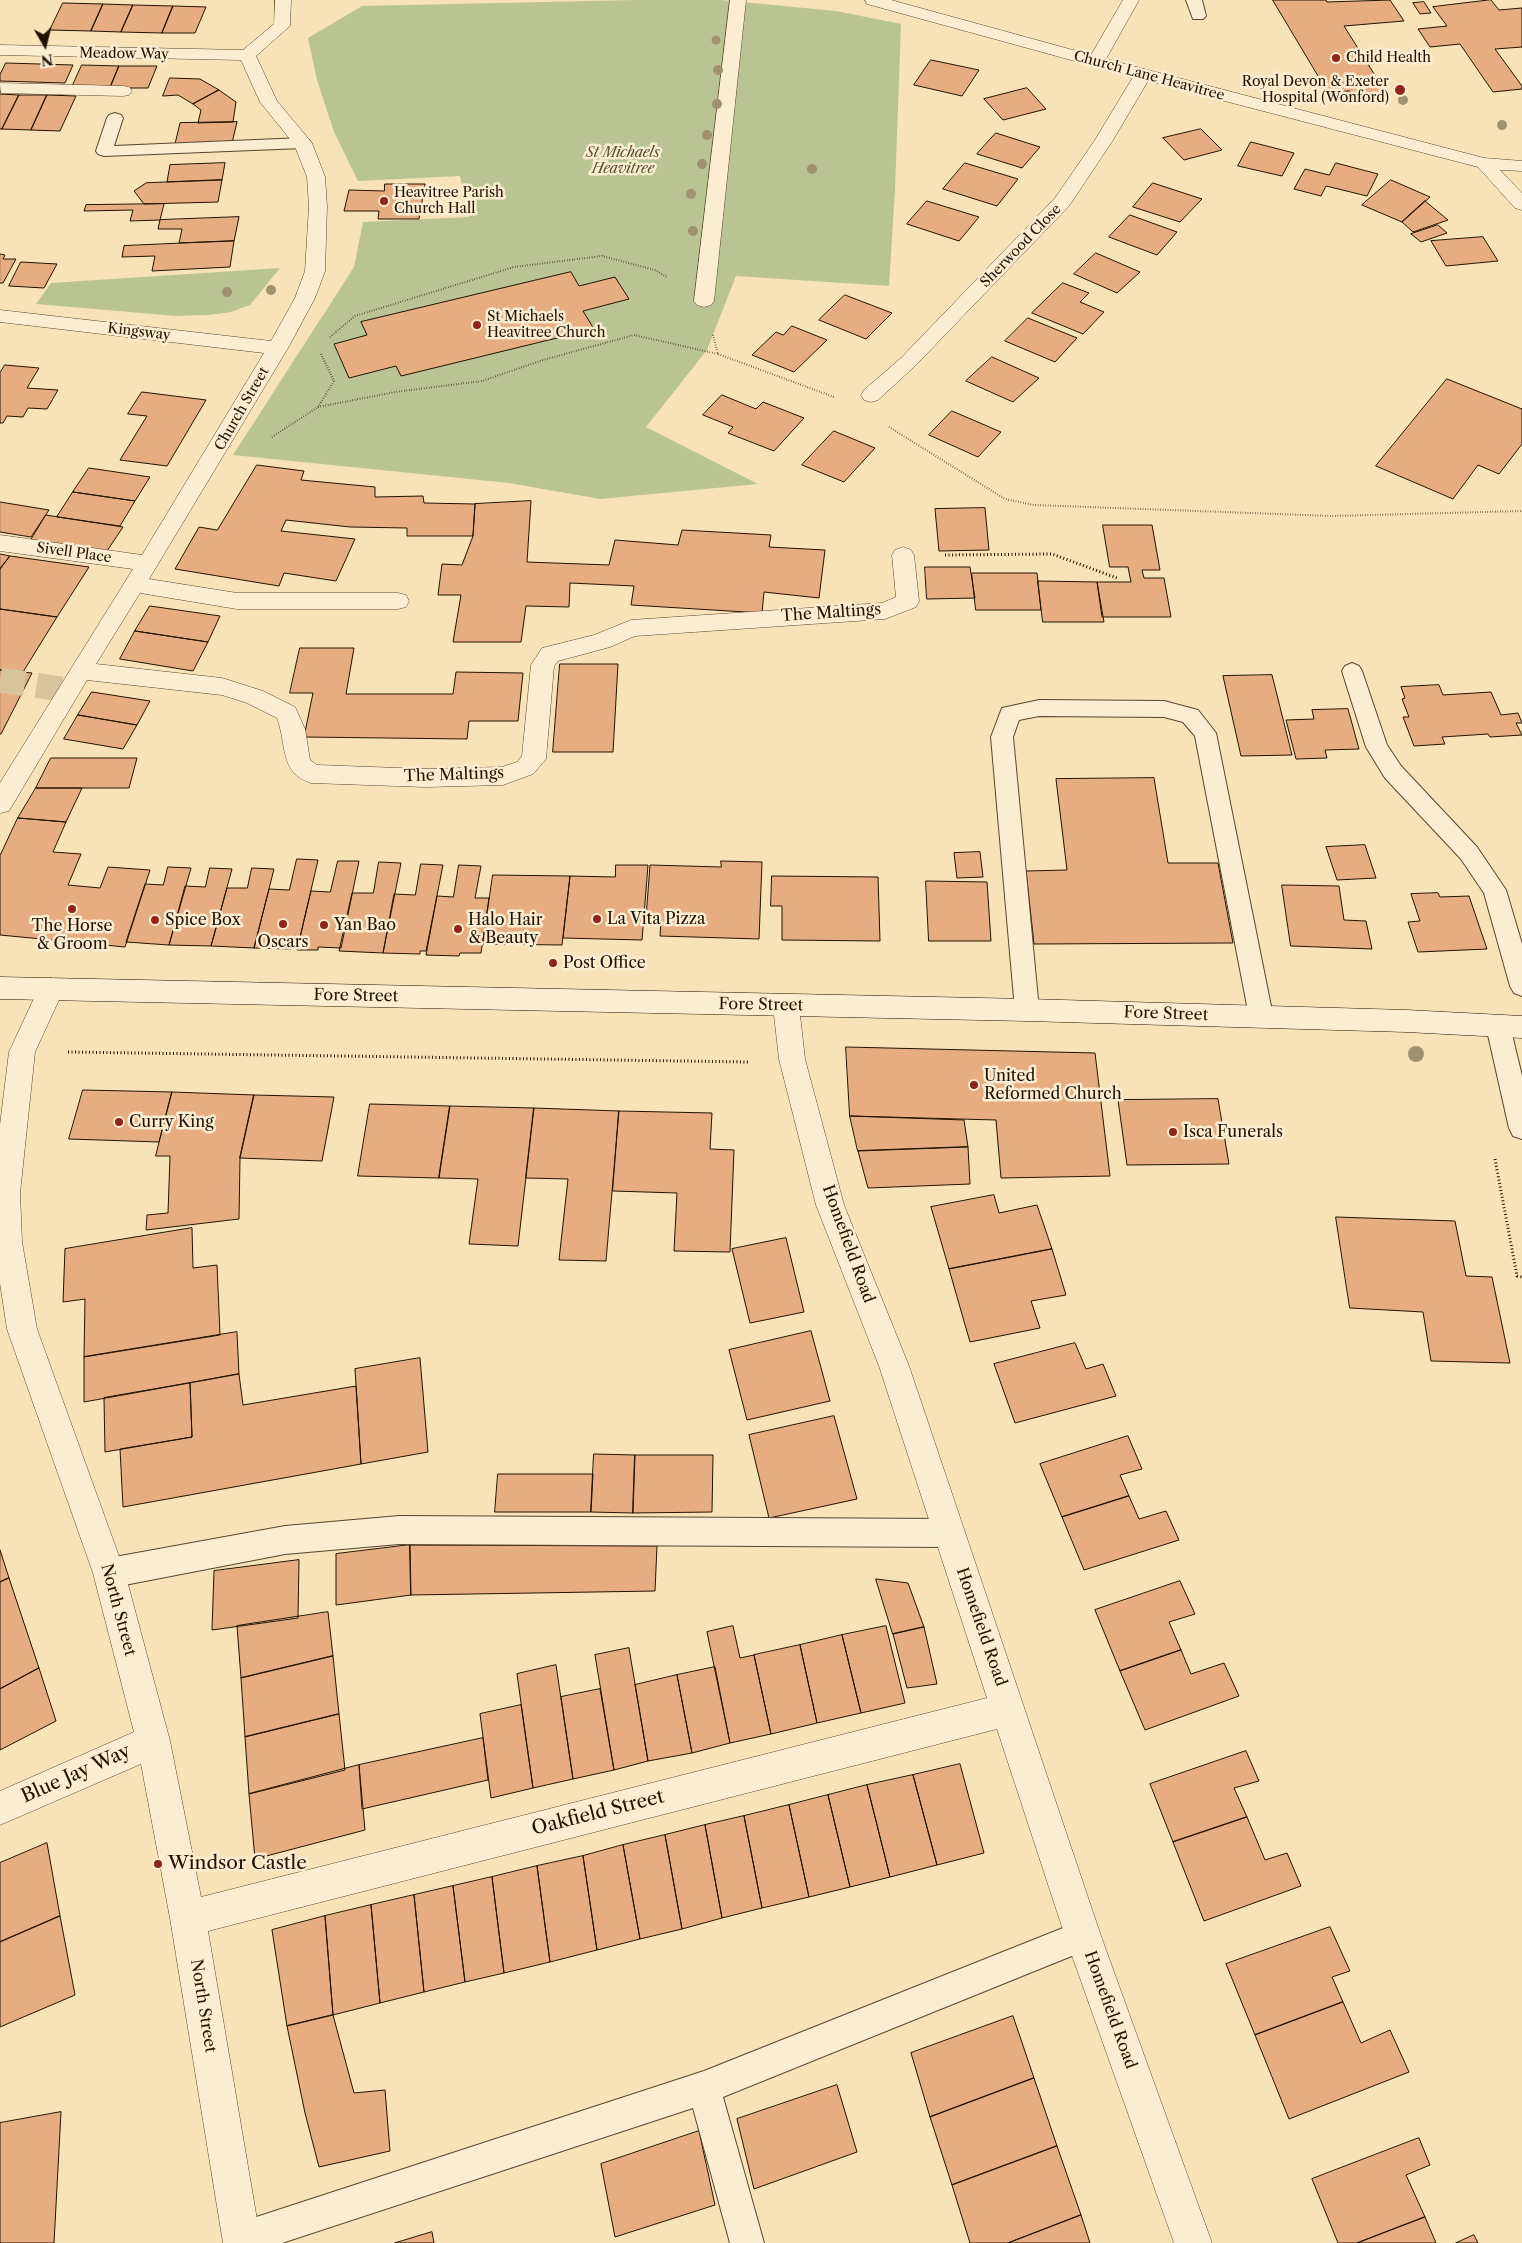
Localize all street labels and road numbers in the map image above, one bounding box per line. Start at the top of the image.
street label: Meadow Way [79,45,169,63]
street label: Church Lane Heavitree [1072,48,1226,104]
street label: Sherwood Close [977,201,1065,291]
street label: Kingsway [107,320,171,344]
street label: Church Street [211,364,273,454]
street label: Sivell Place [35,539,113,567]
street label: The Maltings [780,600,882,626]
street label: The Maltings [403,764,505,786]
street label: Fore Street [314,986,398,1006]
street label: Fore Street [719,995,803,1015]
street label: Fore Street [1123,1003,1209,1025]
street label: Homefield Road [818,1182,878,1306]
street label: North Street [96,1562,140,1658]
street label: Homefield Road [952,1565,1010,1689]
street label: Blue Jay Way [18,1740,134,1808]
street label: Oakfield Street [529,1786,667,1840]
street label: Homefield Road [1080,1948,1140,2072]
street label: North Street [186,1958,220,2054]

